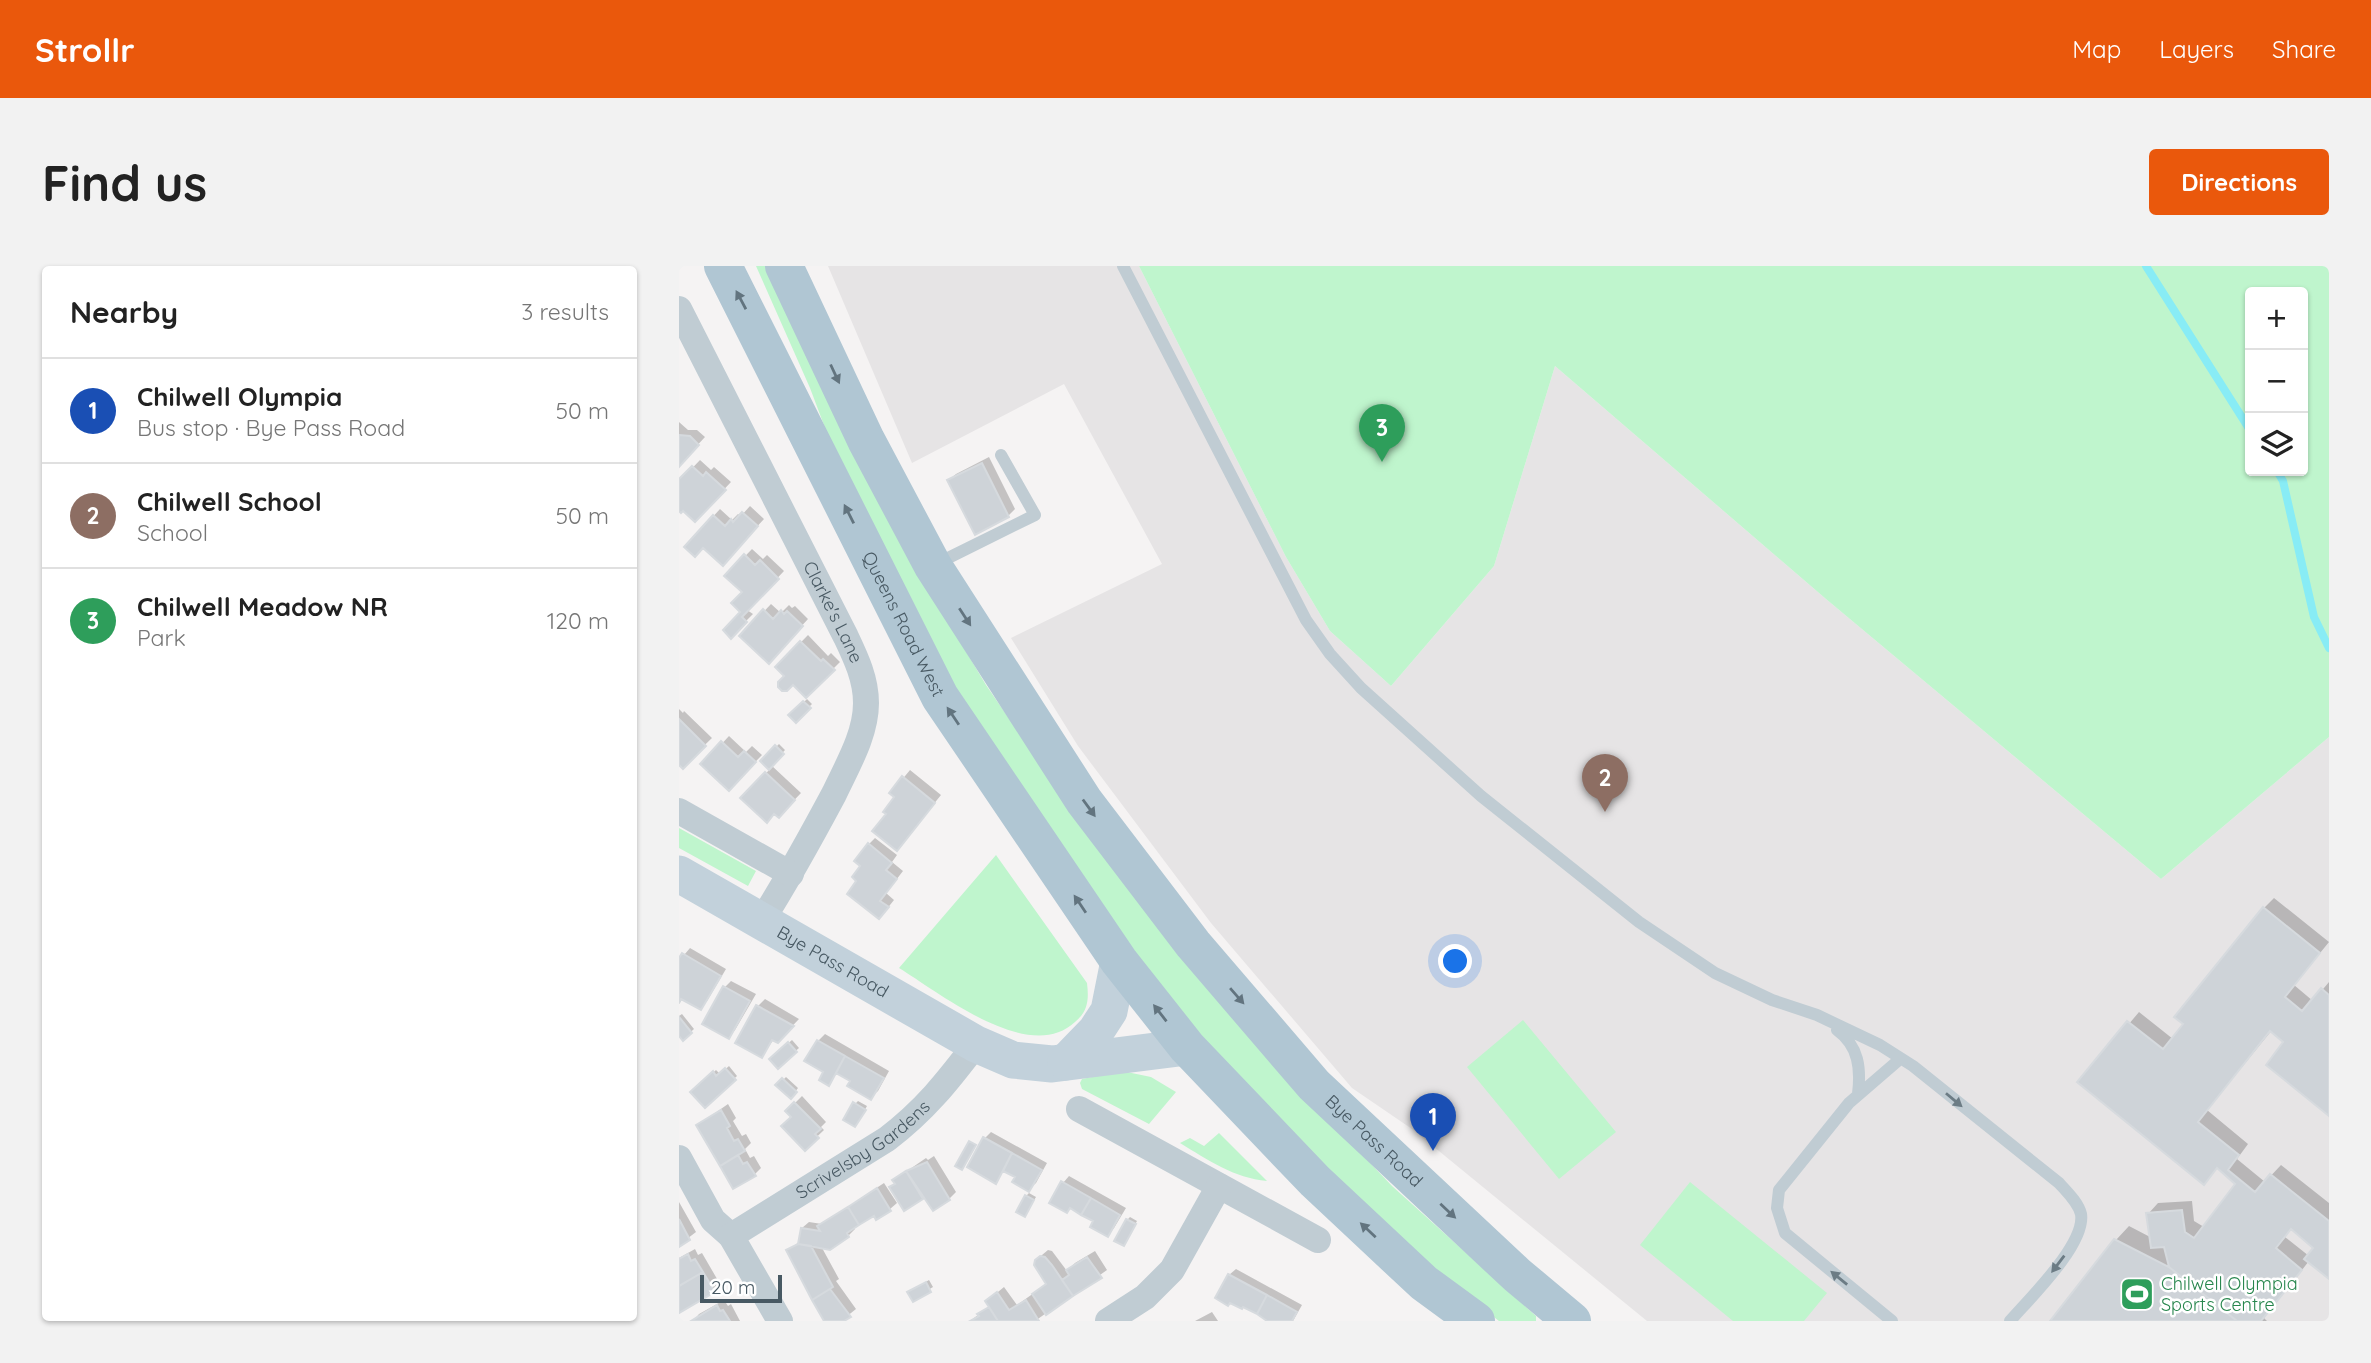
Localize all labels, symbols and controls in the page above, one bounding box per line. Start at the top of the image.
text: Strollr [35,29,135,70]
text: Map [2072,34,2121,64]
text: Layers [2159,34,2234,64]
text: Share [2272,34,2336,64]
button: Directions [2149,149,2329,215]
text: Find us [42,152,207,213]
map controls [2245,287,2308,476]
button: + [2245,287,2308,350]
one-way arrow [735,289,747,309]
text: Nearby [70,293,178,331]
text: 3 results [521,297,609,326]
button: − [2245,350,2308,413]
one-way arrow [830,363,841,384]
text: Chilwell Olympia [137,380,342,413]
text: 1 [89,396,97,425]
text: 50 m [556,396,609,425]
pin: 3 [1359,404,1405,462]
text: Bus stop · Bye Pass Road [137,413,405,442]
button: layers [2245,413,2308,476]
text: Chilwell School [137,485,322,518]
text: 2 [86,501,100,530]
text: 50 m [556,501,609,530]
one-way arrow [843,504,854,524]
text: School [137,518,208,547]
street label: Queens Road West [858,547,950,700]
street label: Clarke's Lane [798,557,868,666]
text: Chilwell Meadow NR [137,590,388,623]
text: 3 [87,606,99,635]
text: 120 m [547,606,609,635]
one-way arrow [959,607,972,627]
text: Park [137,623,186,652]
one-way arrow [946,707,960,725]
pin: 2 [1582,754,1628,812]
one-way arrow [1082,799,1096,817]
one-way arrow [1074,894,1087,914]
street label: Bye Pass Road [773,920,893,1003]
your location [1438,944,1472,978]
one-way arrow [1229,987,1245,1005]
one-way arrow [1152,1004,1167,1022]
street label: Bye Pass Road [1321,1090,1428,1192]
pin: 1 [1410,1093,1456,1151]
one-way arrow [1945,1093,1963,1108]
street label: Scrivelsby Gardens [791,1095,935,1204]
one-way arrow [1439,1202,1456,1218]
one-way arrow [1359,1222,1377,1238]
one-way arrow [2051,1254,2065,1273]
one-way arrow [1831,1270,1849,1285]
scale bar [700,1272,782,1304]
place label: Chilwell Olympia Sports Centre [2161,1272,2298,1316]
text: 20 m [711,1275,755,1299]
sports icon: Chilwell Olympia Sports Centre [2118,1275,2156,1313]

